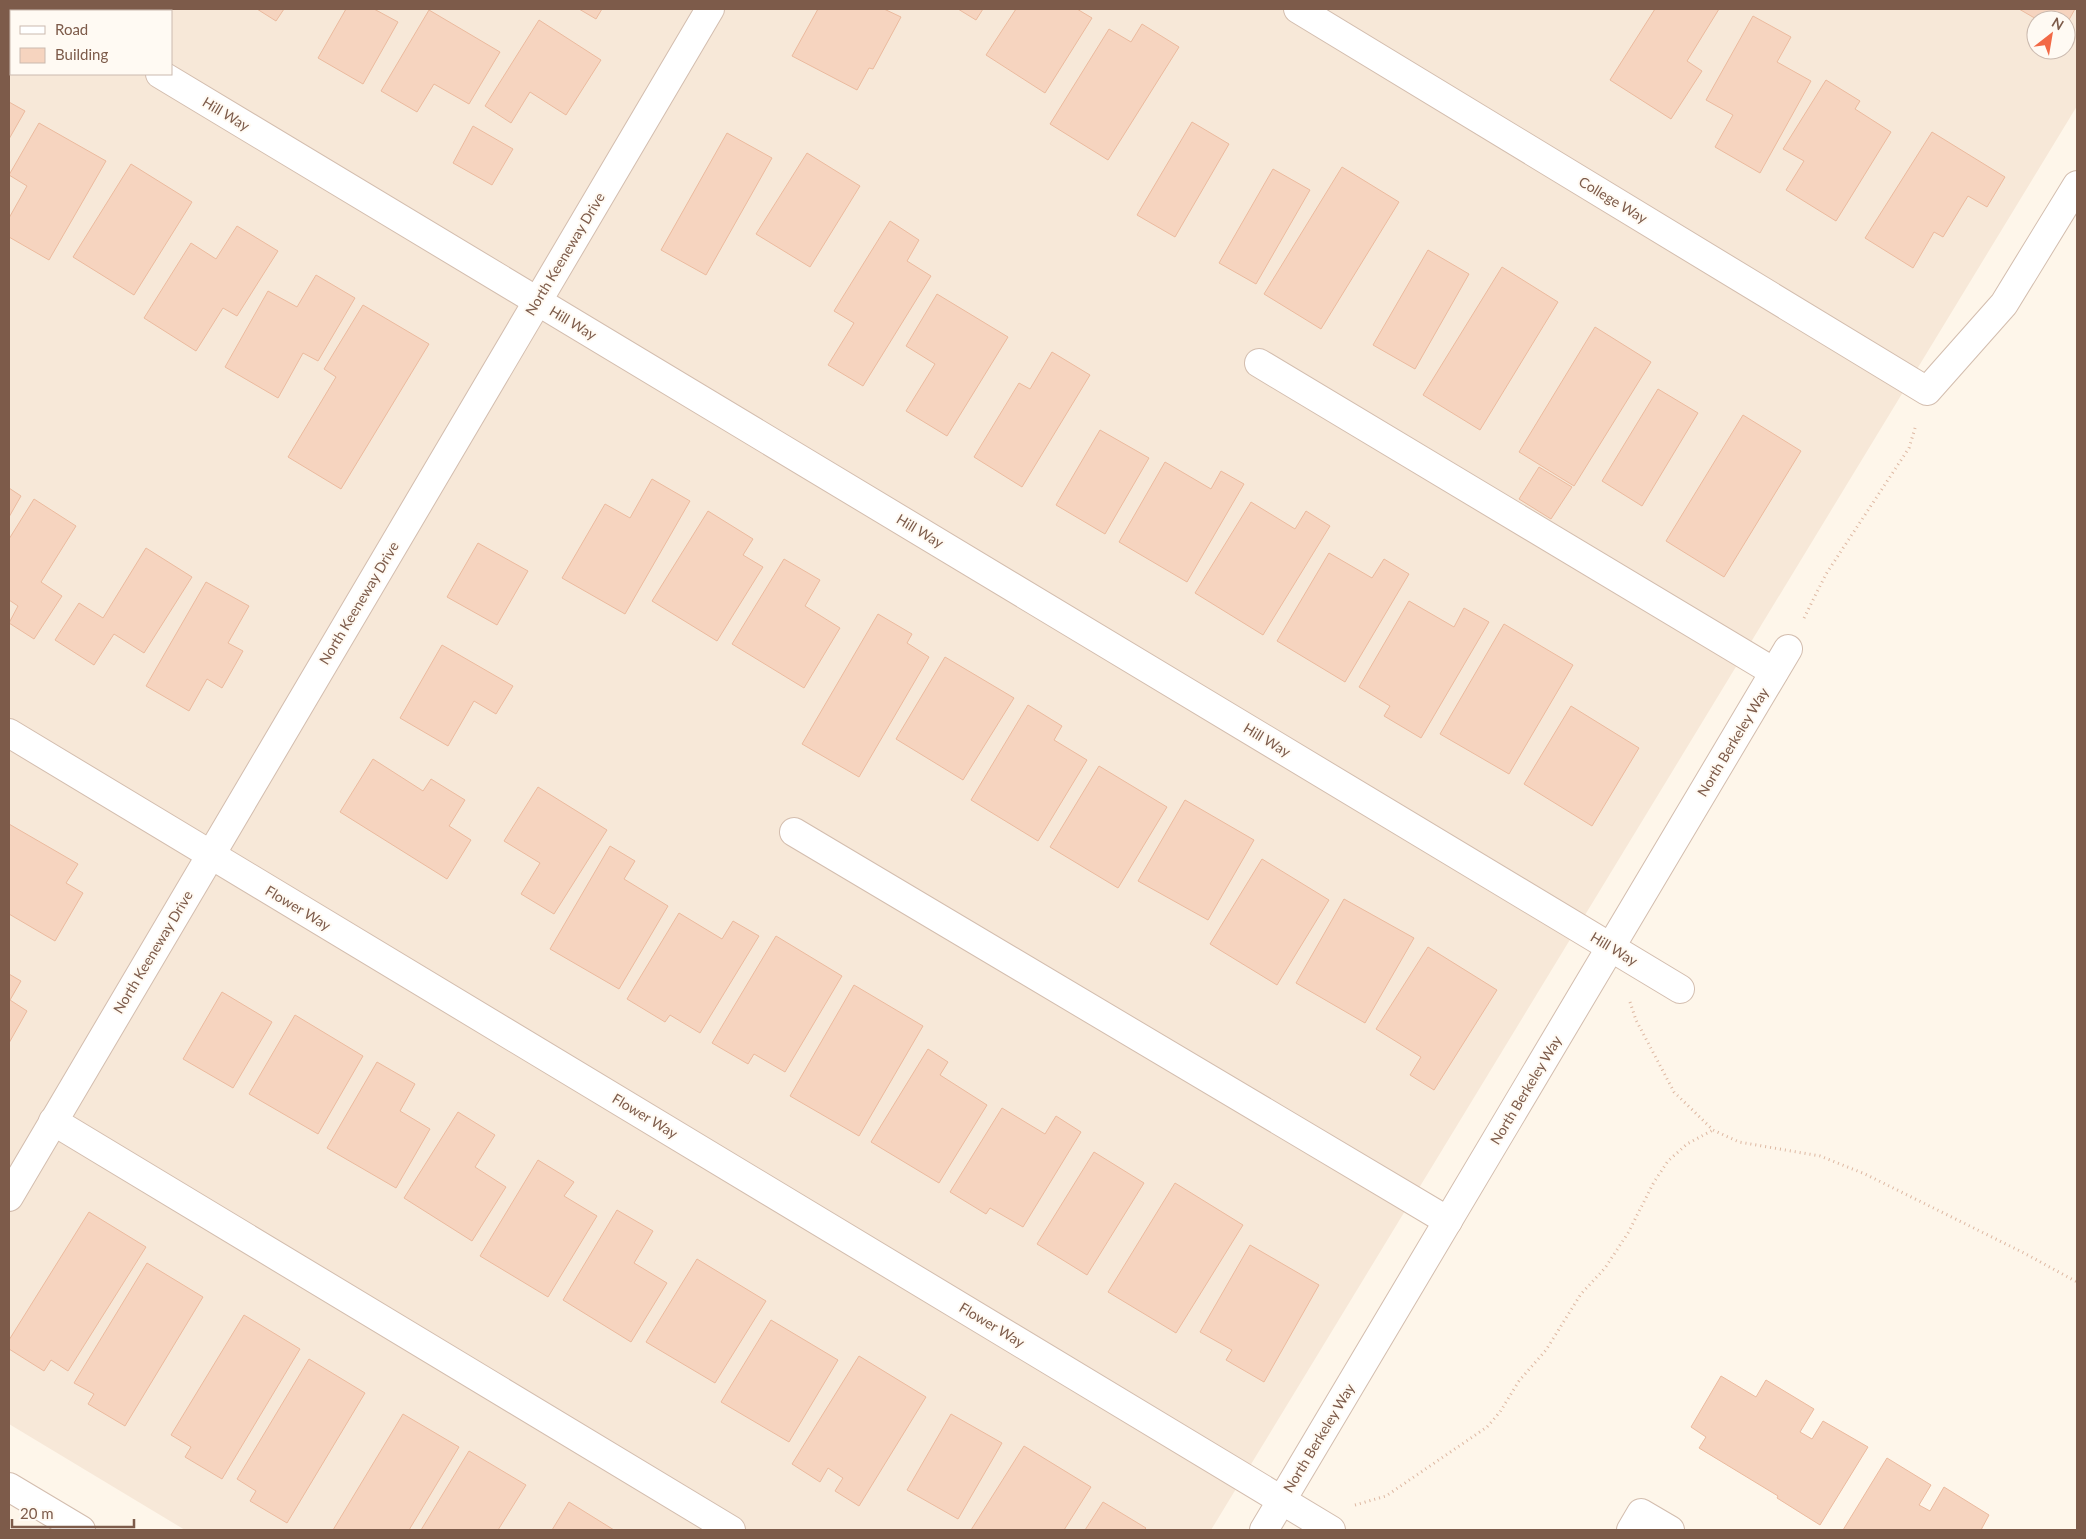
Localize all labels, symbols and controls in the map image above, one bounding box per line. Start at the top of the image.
legend [10,10,172,75]
north arrow [2026,10,2076,60]
text: N [2049,13,2067,33]
text: Road [55,20,88,38]
text: Building [55,45,108,63]
street label: Hill Way [200,93,253,135]
street label: College Way [1576,173,1651,227]
street label: North Keeneway Drive [521,189,608,318]
street label: Hill Way [547,302,600,344]
street label: Hill Way [894,510,947,552]
street label: North Keeneway Drive [315,538,402,667]
street label: North Berkeley Way [1693,684,1772,799]
street label: Hill Way [1241,719,1294,761]
street label: Flower Way [263,881,335,934]
street label: North Keeneway Drive [109,887,196,1016]
street label: Hill Way [1588,928,1641,970]
street label: North Berkeley Way [1486,1032,1565,1147]
street label: Flower Way [610,1089,682,1142]
street label: Flower Way [957,1298,1029,1351]
street label: North Berkeley Way [1279,1380,1358,1495]
scale bar [12,1496,135,1528]
text: 20 m [20,1504,54,1522]

